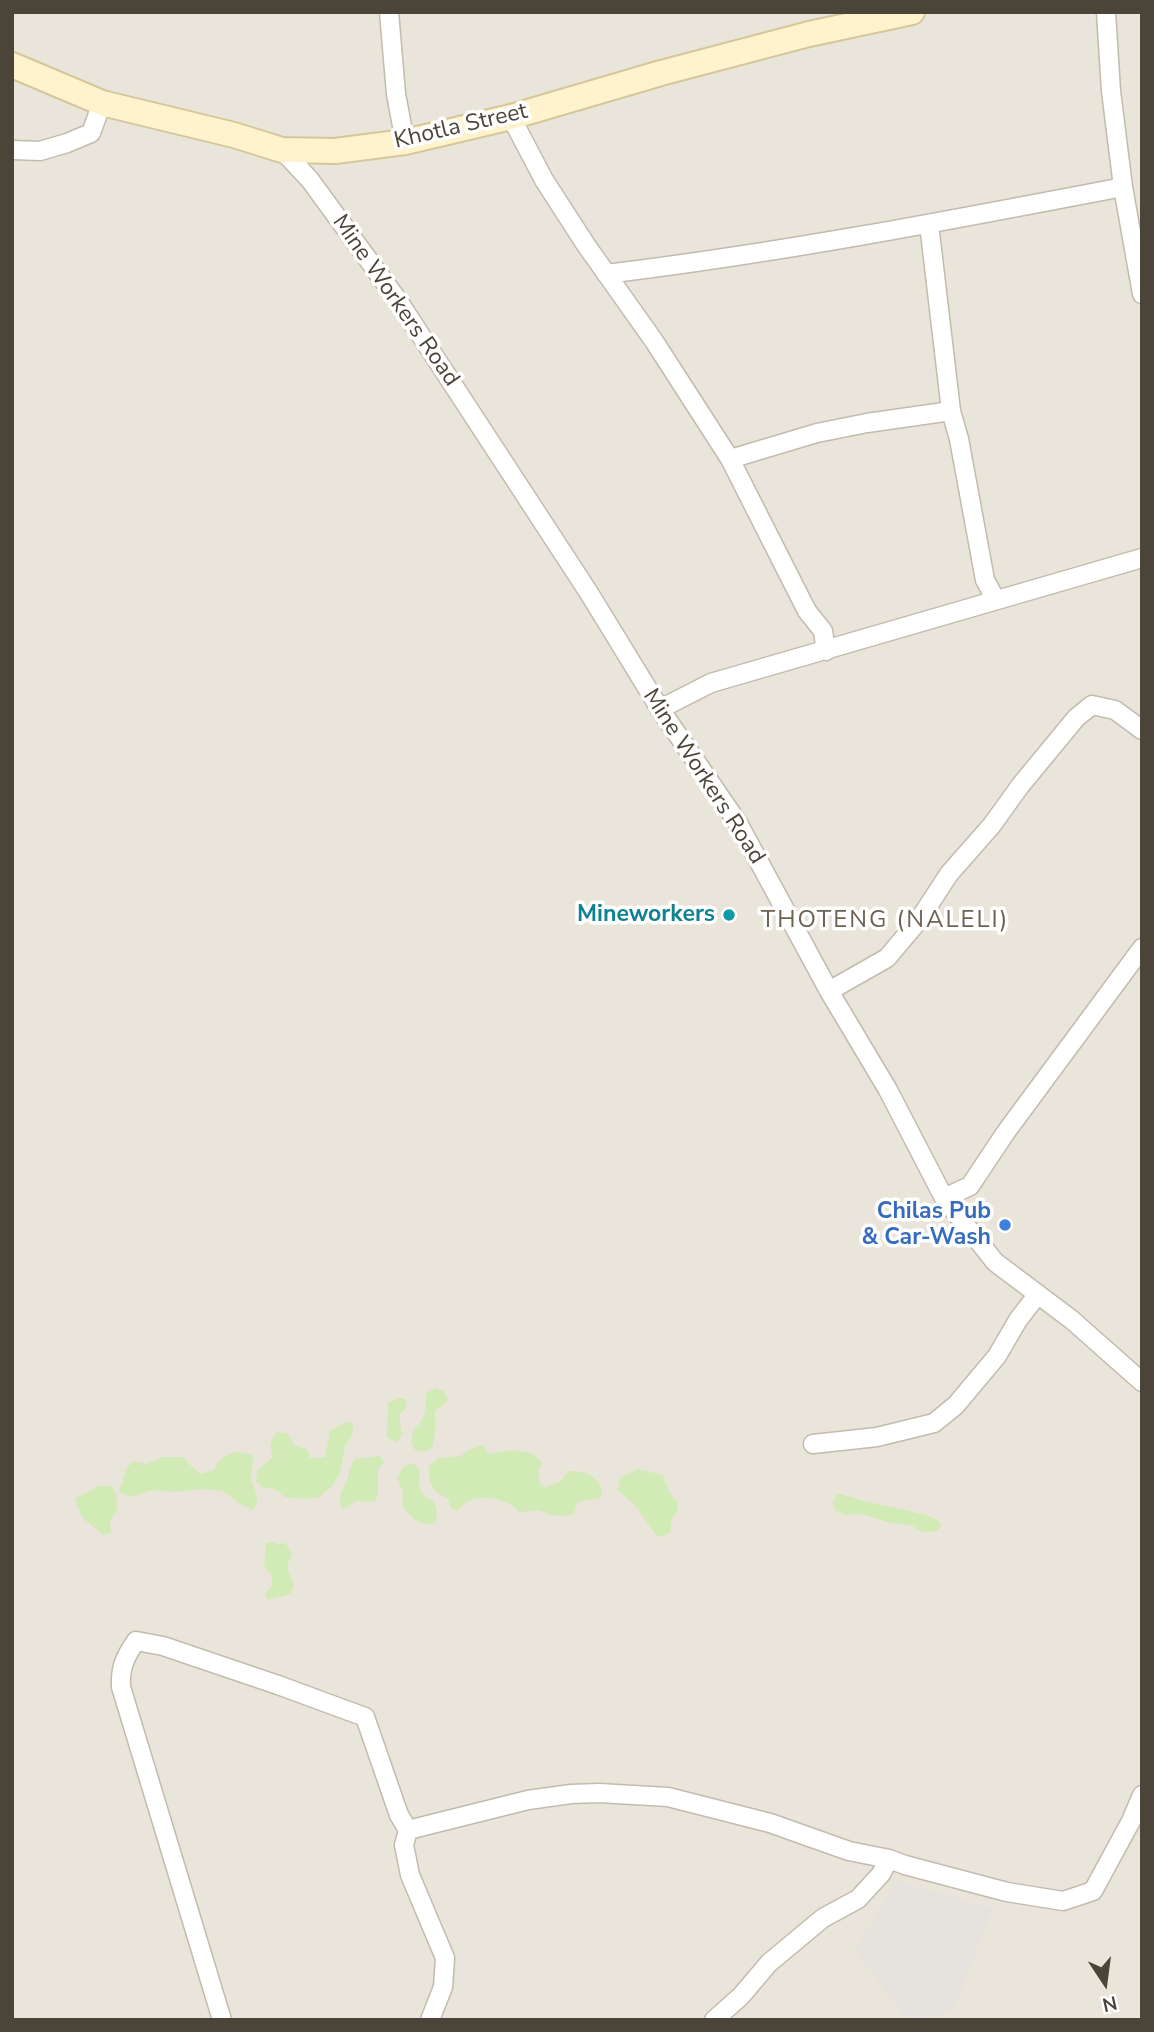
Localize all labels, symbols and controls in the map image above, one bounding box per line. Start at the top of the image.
street label: Khotla Street [392,98,530,156]
street label: Mine Workers Road [325,210,465,392]
street label: Mine Workers Road [636,684,770,870]
place label: Mineworkers [577,901,715,929]
marker: Mineworkers [721,907,737,923]
district label: THOTENG (NALELI) [763,907,1007,935]
place label: Chilas Pub & Car-Wash [861,1198,991,1252]
marker: Chilas Pub & Car-Wash [997,1217,1013,1233]
north arrow [1070,1948,1140,2018]
text: N [1100,1989,1120,2018]

